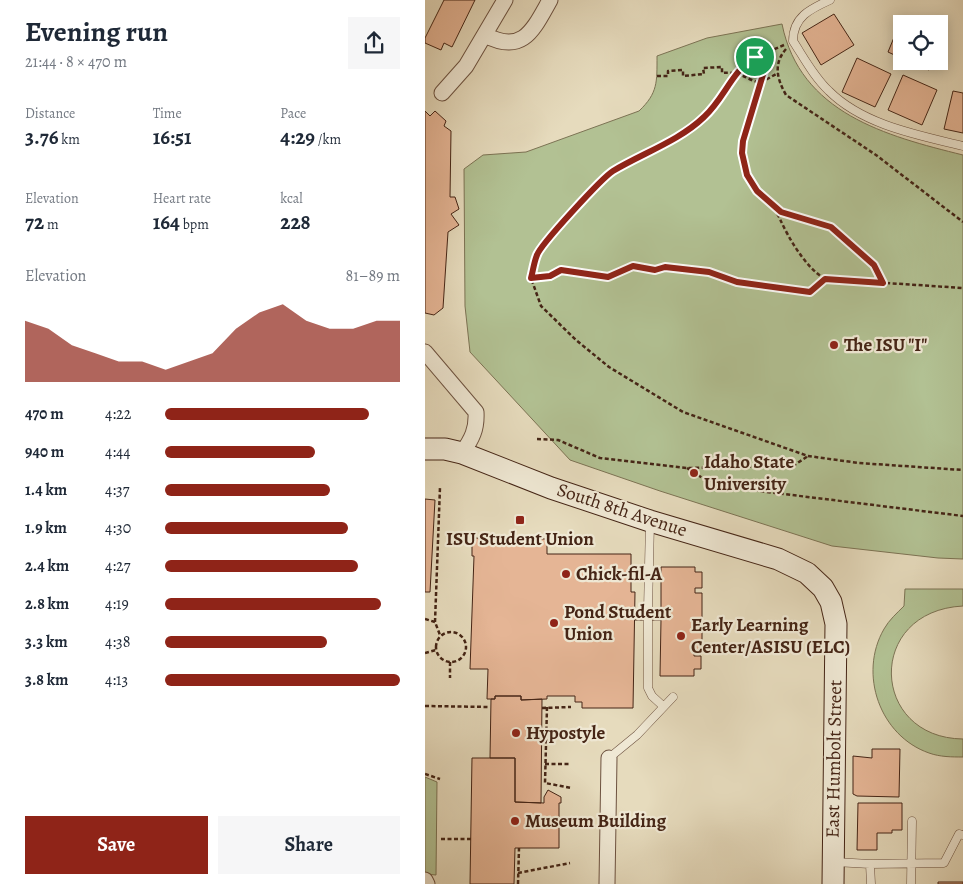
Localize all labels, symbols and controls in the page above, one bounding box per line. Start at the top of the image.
text: Evening run [25,13,168,51]
map controls [893,15,948,70]
button: locate [893,15,948,70]
button: share [348,17,400,69]
pin [734,36,776,78]
icon: arrive [741,43,769,71]
text: 21:44 · 8 × 470 m [25,51,127,73]
text: Distance [25,104,75,123]
text: Time [153,104,182,123]
text: Pace [280,104,306,123]
text: 3.76 [25,123,59,151]
text: 16:51 [153,123,191,151]
text: 4:29 [280,123,315,151]
text: km [59,130,80,149]
text: /km [315,130,341,149]
text: Elevation [25,189,79,208]
text: Heart rate [153,189,211,208]
text: kcal [280,189,303,208]
text: 72 [25,208,44,236]
text: 164 [153,208,180,236]
text: 228 [280,208,311,236]
text: m [44,215,59,234]
text: bpm [180,215,209,234]
text: Elevation [25,265,86,287]
text: 81–89 m [346,265,400,287]
place label: The ISU "I" [844,332,927,358]
marker: The ISU "I" [828,339,840,351]
text: 470 m [25,403,64,425]
text: 4:22 [105,403,131,425]
text: 940 m [25,441,64,463]
text: 4:44 [105,441,131,463]
place label: Idaho State University [704,449,794,497]
marker: Idaho State University [688,467,700,479]
street label: South 8th Avenue [554,477,690,543]
text: 1.4 km [25,479,67,501]
text: 4:37 [105,479,129,501]
marker: ISU Student Union [514,514,526,526]
text: 1.9 km [25,517,67,539]
text: 4:30 [105,517,131,539]
place label: ISU Student Union [446,526,594,552]
text: 2.4 km [25,555,69,577]
text: 4:27 [105,555,130,577]
place label: Chick-fil-A [576,561,663,587]
marker: Chick-fil-A [560,568,572,580]
text: 2.8 km [25,593,69,615]
text: 4:19 [105,593,129,615]
place label: Pond Student Union [564,599,672,647]
place label: Early Learning Center/ASISU (ELC) [691,612,850,660]
marker: Pond Student Union [548,617,560,629]
marker: Early Learning Center/ASISU (ELC) [675,630,687,642]
text: 3.3 km [25,631,68,653]
text: 4:38 [105,631,130,653]
text: 3.8 km [25,669,68,691]
text: 4:13 [105,669,128,691]
street label: East Humbolt Street [820,680,848,838]
place label: Hypostyle [526,720,605,746]
marker: Hypostyle [510,727,522,739]
place label: Museum Building [525,808,666,834]
marker: Museum Building [509,815,521,827]
button: Save [25,816,208,874]
button: Share [218,816,400,874]

